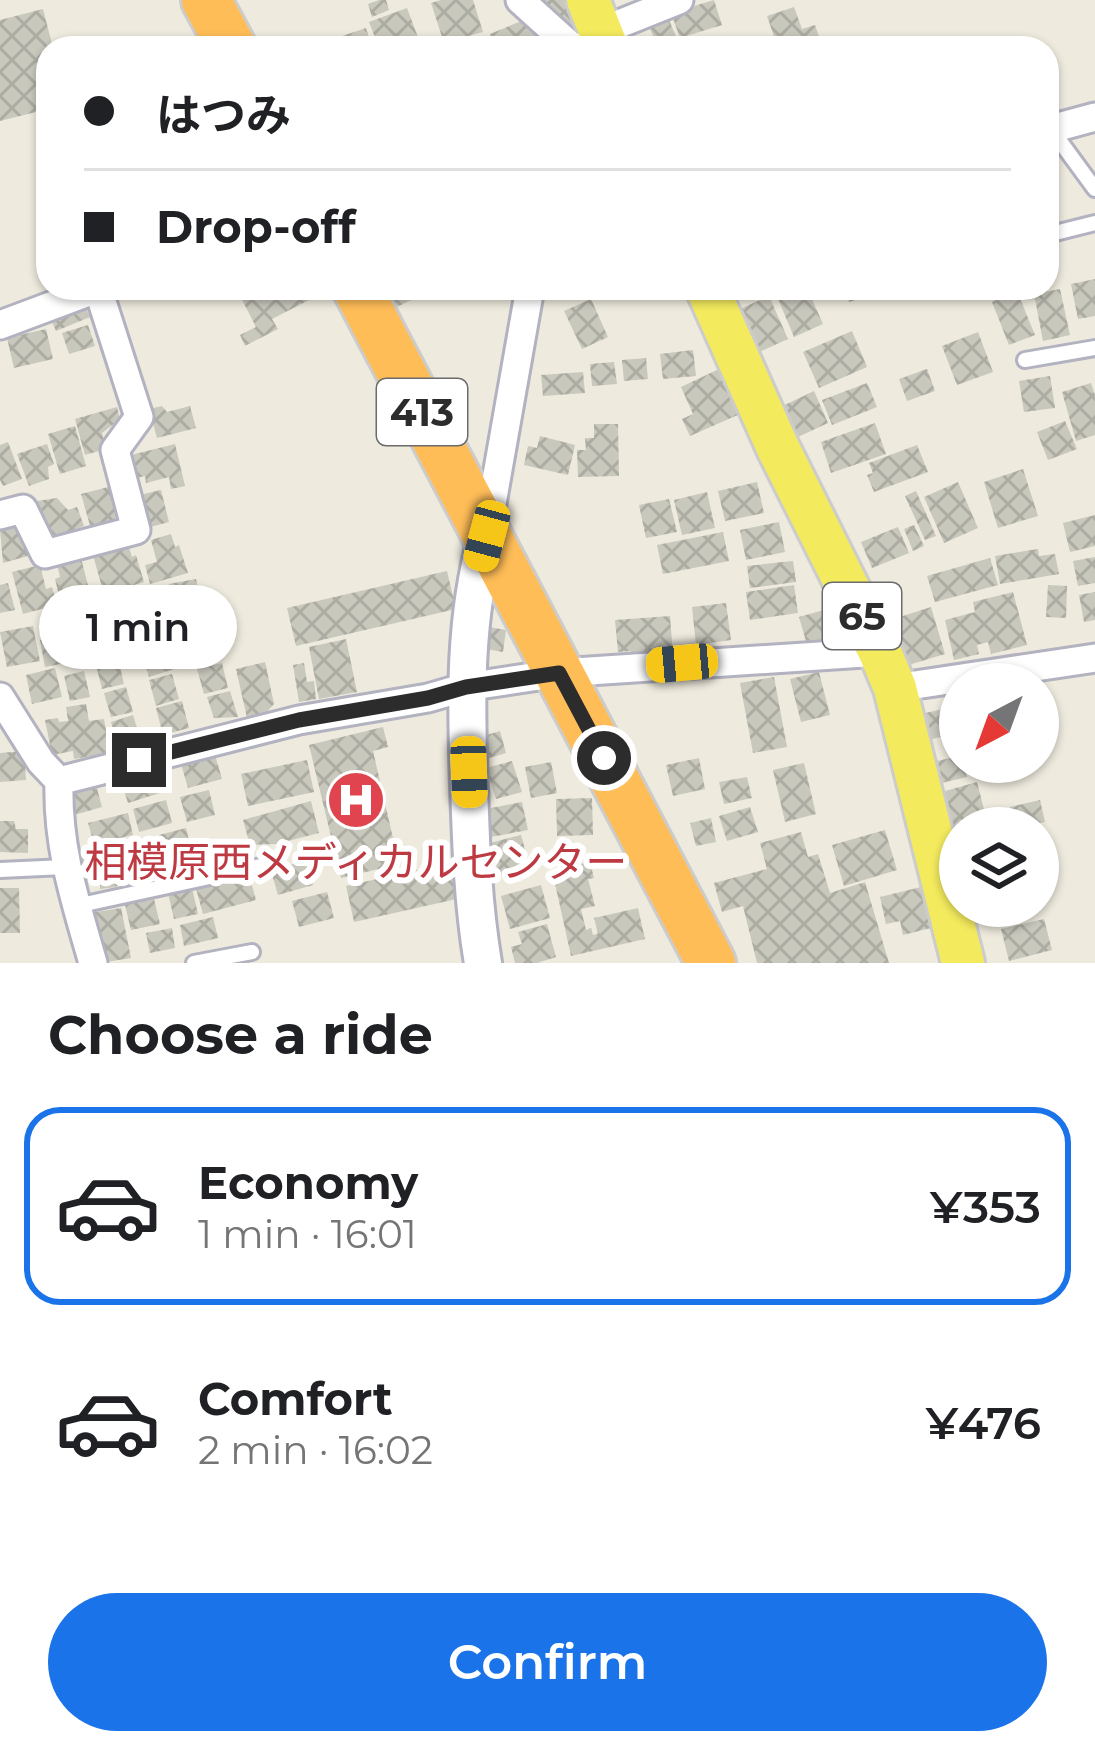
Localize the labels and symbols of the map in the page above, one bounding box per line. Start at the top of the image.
road number: 413 [377,379,467,445]
car [460,497,514,575]
road number: 65 [823,583,901,649]
callout: 1 min [40,586,238,670]
car [645,642,719,684]
north arrow [939,663,1059,783]
route start [577,731,631,785]
route end [112,733,166,787]
car [450,735,488,809]
hospital icon: 相模原西メディカルセンター [325,769,387,831]
place label: 相模原西メディカルセンター [84,836,628,888]

